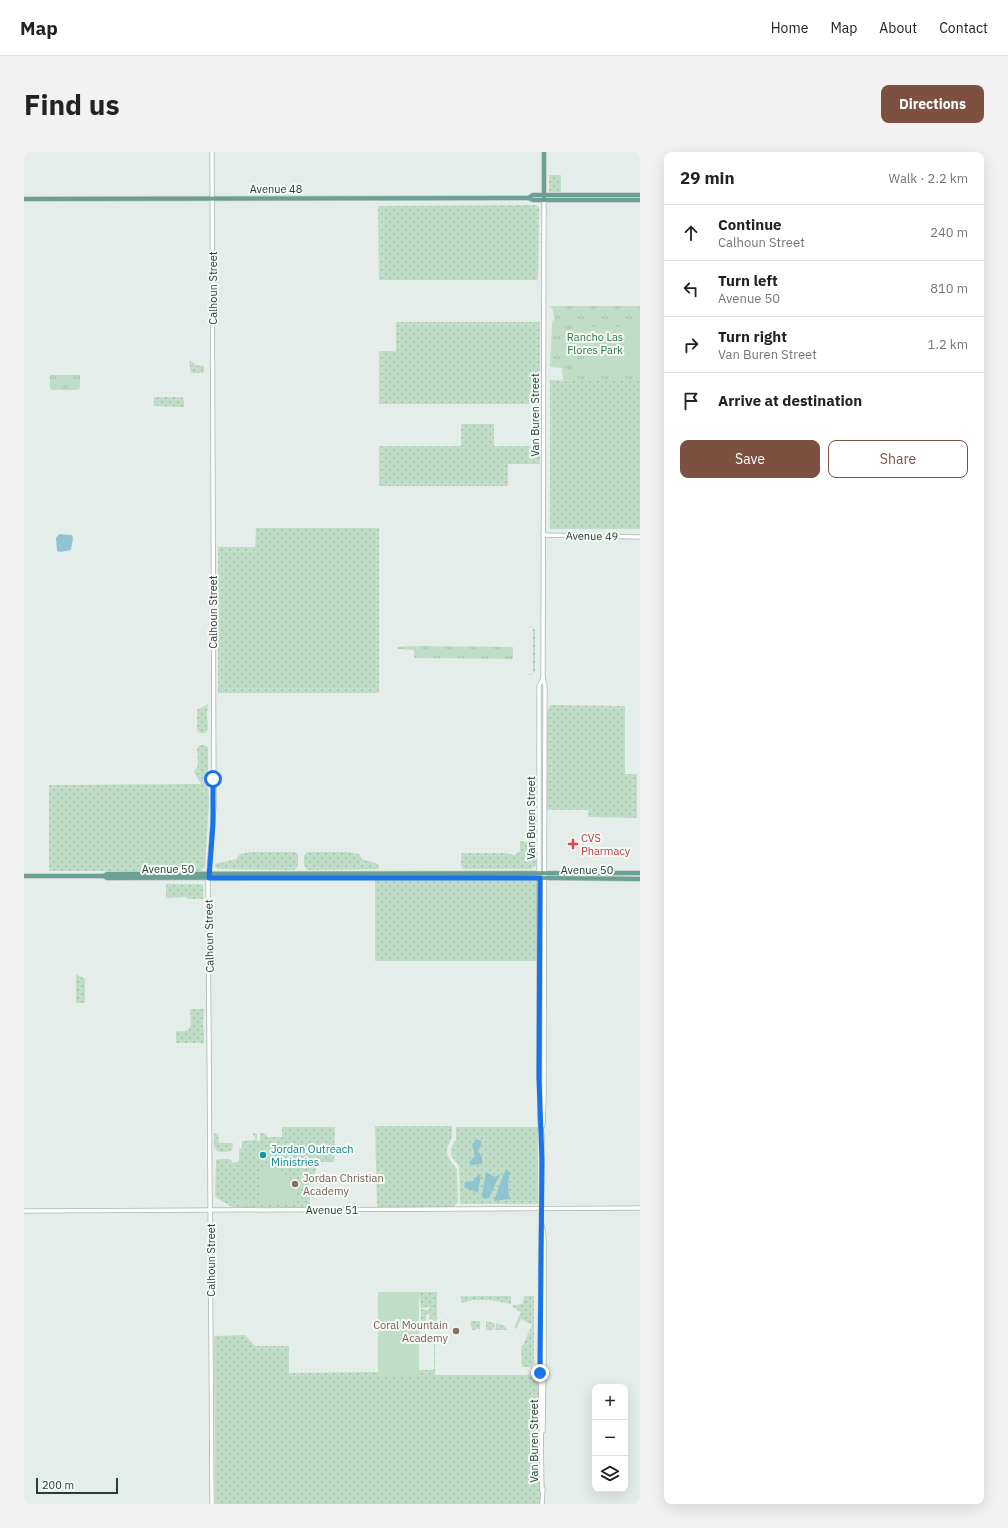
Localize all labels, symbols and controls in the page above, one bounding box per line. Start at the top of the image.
text: Map [20,16,58,40]
text: Home [771,19,808,37]
text: Map [830,19,857,37]
text: About [879,19,917,37]
text: Contact [939,19,988,37]
button: Directions [881,85,984,123]
text: Find us [24,86,120,123]
text: 29 min [680,167,735,189]
text: Walk · 2.2 km [888,170,968,187]
street label: Avenue 48 [250,182,302,196]
text: Continue [718,215,782,234]
icon: ahead [680,222,702,244]
text: 240 m [930,224,968,241]
text: Calhoun Street [718,234,805,251]
street label: Calhoun Street [206,251,220,325]
text: Turn left [718,271,778,290]
icon: left [680,278,702,300]
text: 810 m [930,280,968,297]
text: Avenue 50 [718,290,780,307]
text: Turn right [718,327,787,346]
park label: Rancho Las Flores Park [567,330,623,357]
icon: right [680,334,702,356]
text: 1.2 km [928,336,968,353]
text: Van Buren Street [718,346,817,363]
street label: Van Buren Street [528,373,542,457]
icon: arrive [680,390,702,412]
text: Arrive at destination [718,391,862,410]
button: Save [680,440,820,478]
button: Share [828,440,968,478]
street label: Avenue 49 [566,529,618,543]
street label: Calhoun Street [206,575,220,649]
route start [204,770,222,788]
street label: Van Buren Street [524,776,538,860]
place label: CVS Pharmacy [581,831,631,858]
marker: CVS Pharmacy [568,839,578,849]
street label: Avenue 50 [142,862,194,876]
street label: Avenue 50 [561,863,613,877]
street label: Calhoun Street [201,899,217,973]
place label: Jordan Outreach Ministries [271,1142,353,1169]
marker: Jordan Outreach Ministries [258,1150,268,1160]
place label: Jordan Christian Academy [303,1171,384,1198]
marker: Jordan Christian Academy [290,1179,300,1189]
street label: Avenue 51 [306,1203,359,1217]
street label: Calhoun Street [204,1223,218,1297]
place label: Coral Mountain Academy [373,1318,449,1345]
marker: Coral Mountain Academy [451,1326,461,1336]
route end [531,1364,549,1382]
map controls [592,1384,628,1492]
button: + [592,1384,628,1420]
street label: Van Buren Street [527,1399,541,1483]
button: − [592,1420,628,1456]
button: layers [592,1456,628,1492]
scale bar [36,1476,118,1495]
text: 200 m [42,1478,74,1492]

